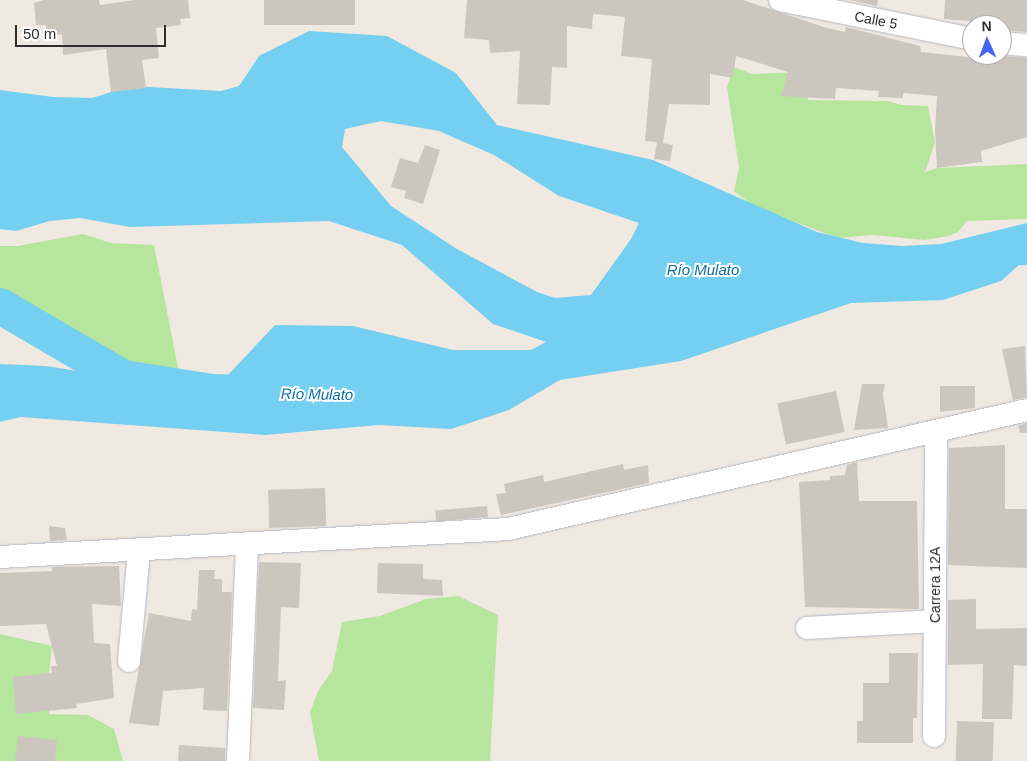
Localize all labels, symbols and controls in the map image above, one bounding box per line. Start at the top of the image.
street label: Calle 5 [853,8,899,32]
scale bar [18,15,169,47]
north arrow [962,15,1012,65]
text: N [981,18,992,34]
text: 50 m [23,25,56,42]
water label: Río Mulato [667,261,739,279]
water label: Río Mulato [281,384,353,404]
street label: Carrera 12A [927,547,943,623]

